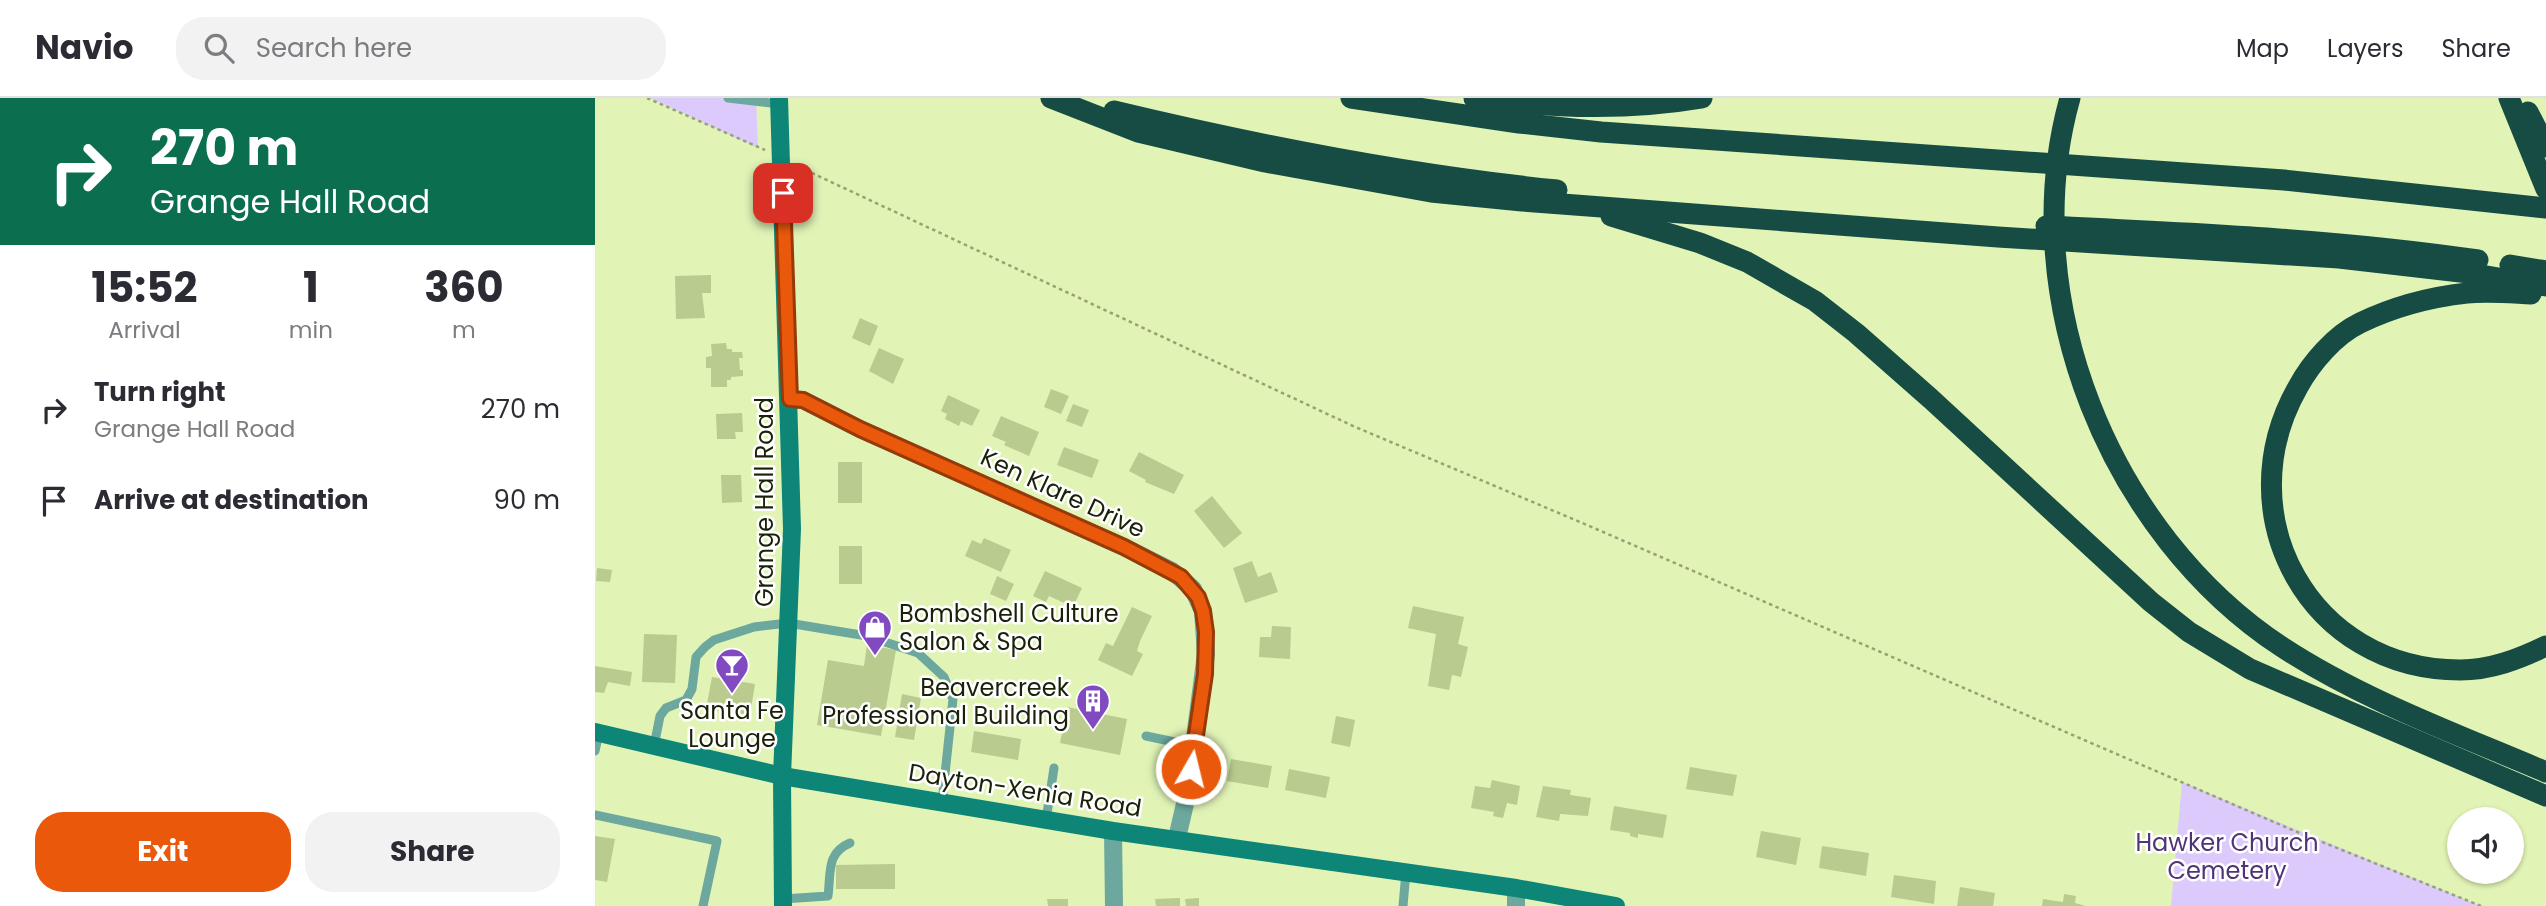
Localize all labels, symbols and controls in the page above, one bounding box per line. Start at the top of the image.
search box [176,17,666,80]
text: Navio [35,24,134,71]
icon: search [200,29,238,67]
text: Search here [256,30,412,66]
text: Map [2236,32,2289,65]
text: Layers [2327,32,2403,65]
text: Share [2441,32,2511,65]
text: 270 m [150,114,298,182]
icon: right [35,126,126,217]
pin [753,163,813,223]
icon: arrive [764,174,802,212]
text: Grange Hall Road [150,179,430,224]
text: 15:52 [91,258,198,317]
text: 1 [303,258,319,317]
text: 360 [424,258,504,317]
text: Arrival [108,314,181,346]
text: min [289,314,333,346]
text: m [452,314,476,346]
text: Turn right [94,374,226,410]
icon: right [35,391,73,429]
text: 270 m [481,391,560,427]
street label: Grange Hall Road [748,397,781,607]
text: Grange Hall Road [94,413,295,445]
street label: Ken Klare Drive [975,440,1151,546]
icon: arrive [35,482,73,520]
text: Arrive at destination [94,482,369,518]
text: 90 m [494,482,560,518]
place label: Bombshell Culture Salon & Spa [899,597,1119,658]
shop icon: Bombshell Culture Salon & Spa [856,608,894,657]
bar icon: Santa Fe Lounge [713,646,751,695]
place label: Beavercreek Professional Building [822,671,1070,732]
building icon: Beavercreek Professional Building [1074,682,1112,731]
place label: Santa Fe Lounge [680,694,784,755]
position arrow [1154,732,1228,806]
street label: Dayton-Xenia Road [906,755,1144,825]
map controls [2447,807,2524,884]
button: sound [2447,807,2524,884]
button: Exit [35,812,291,892]
button: Share [305,812,560,892]
park label: Hawker Church Cemetery [2135,826,2319,887]

